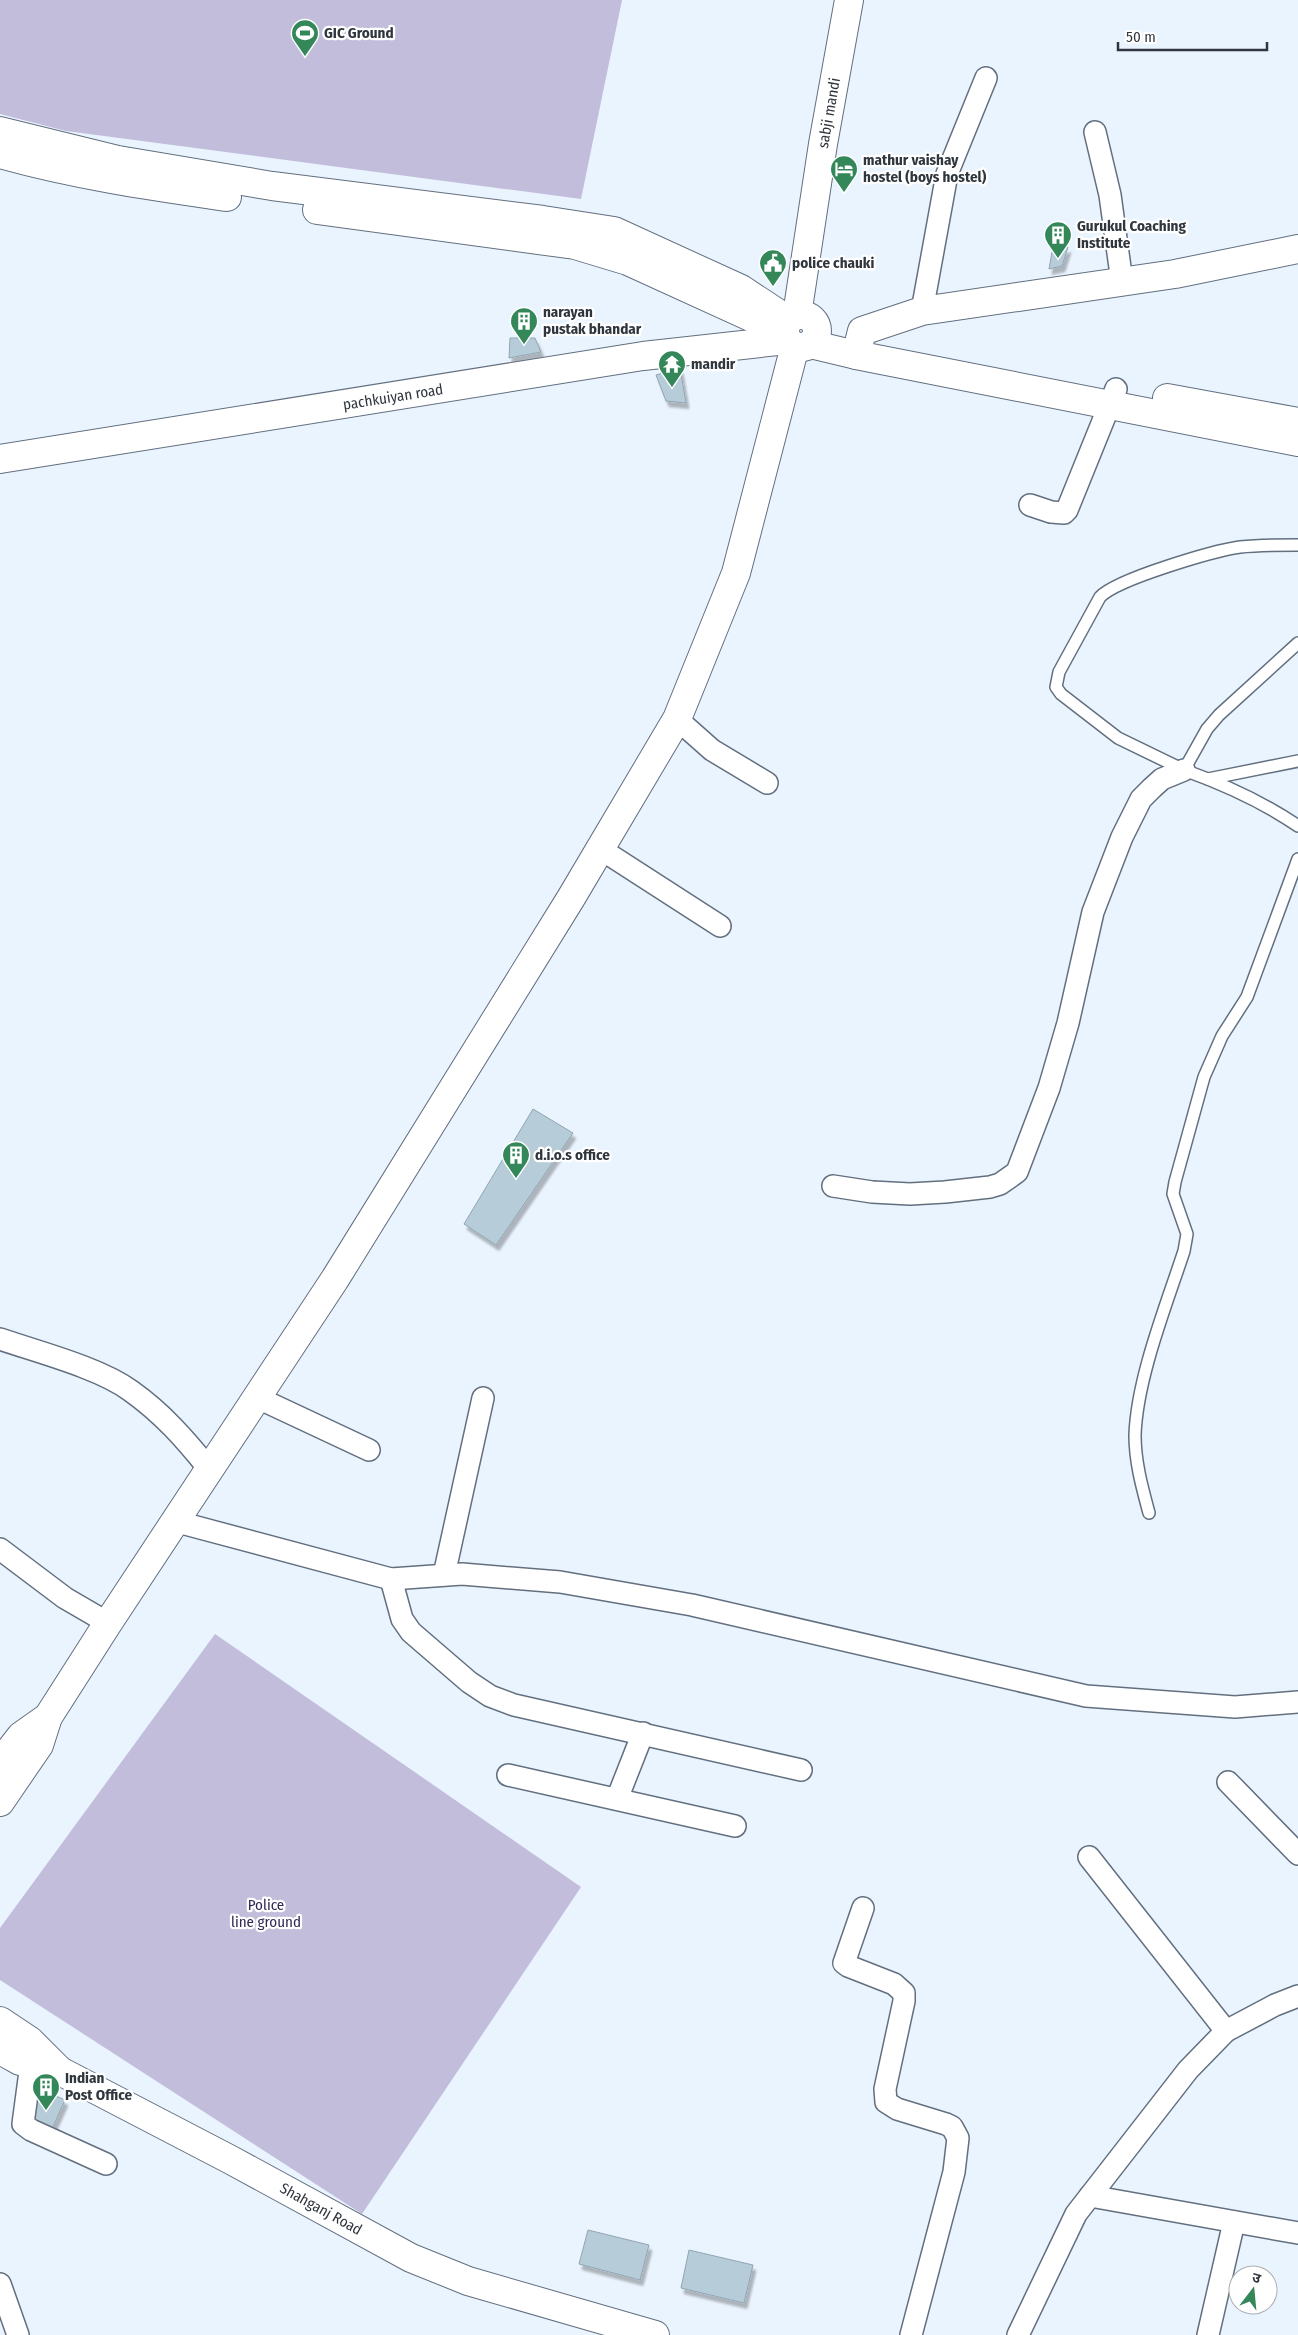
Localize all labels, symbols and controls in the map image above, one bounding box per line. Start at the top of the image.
sports icon: GIC Ground [290,18,320,57]
scale bar [1118,20,1267,52]
place label: GIC Ground [324,24,394,42]
text: 50 m [1126,28,1156,46]
street label: sabji mandi [814,76,844,150]
place label: mathur vaishay hostel (boys hostel) [863,151,987,186]
hotel icon: mathur vaishay hostel (boys hostel) [829,154,859,193]
place label: Gurukul Coaching Institute [1077,217,1186,252]
building icon: Gurukul Coaching Institute [1043,220,1073,259]
public building icon: police chauki [758,248,788,287]
place label: police chauki [792,254,874,272]
place label: narayan pustak bhandar [543,303,642,338]
building icon: narayan pustak bhandar [509,306,539,345]
temple icon: mandir [657,349,687,388]
place label: mandir [691,355,736,373]
street label: pachkuiyan road [342,380,444,414]
building icon: d.i.o.s office [501,1140,531,1179]
place label: d.i.o.s office [535,1146,610,1164]
park label: Police line ground [231,1896,301,1931]
place label: Indian Post Office [65,2069,133,2104]
building icon: Indian Post Office [31,2072,61,2111]
street label: Shahganj Road [277,2179,365,2239]
north arrow [1228,2265,1278,2315]
text: उ [1250,2269,1263,2288]

